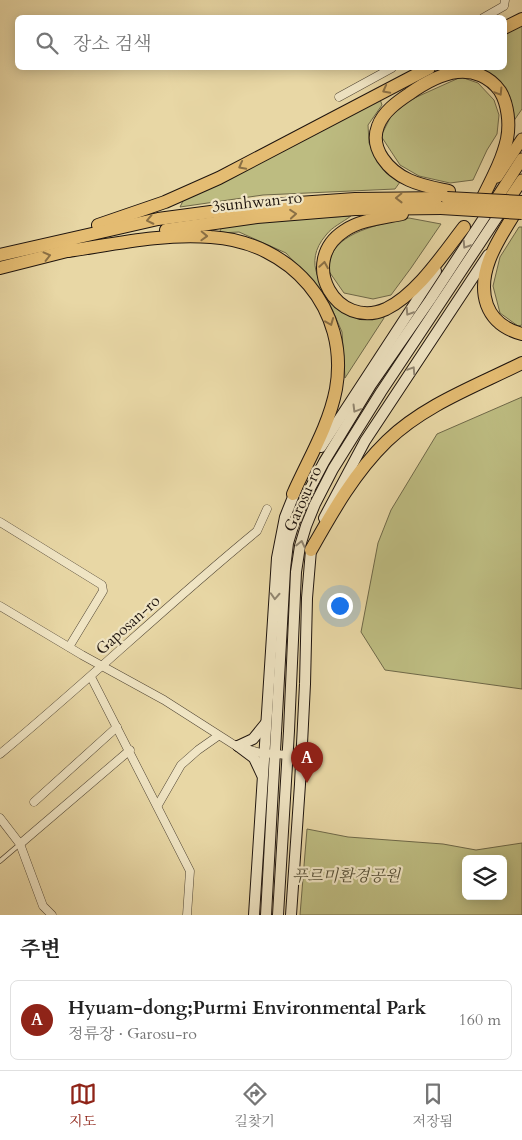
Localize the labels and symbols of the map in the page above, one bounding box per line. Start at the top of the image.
one-way arrow [382,84,391,94]
one-way arrow [493,87,503,96]
one-way arrow [239,160,248,170]
street label: 3sunhwan-ro [211,186,304,218]
one-way arrow [394,193,402,203]
one-way arrow [289,208,297,219]
one-way arrow [145,215,154,225]
one-way arrow [200,231,208,242]
one-way arrow [463,239,472,249]
one-way arrow [43,251,52,262]
one-way arrow [318,261,328,270]
one-way arrow [406,306,415,316]
one-way arrow [324,317,335,326]
one-way arrow [406,367,415,376]
one-way arrow [353,404,363,413]
street label: Garosu-ro [279,462,327,535]
one-way arrow [295,539,306,548]
street label: Gaposan-ro [91,590,165,660]
one-way arrow [269,592,280,600]
your location [327,593,353,619]
pin: A [291,742,323,783]
park label: 푸르미환경공원 [292,865,402,887]

